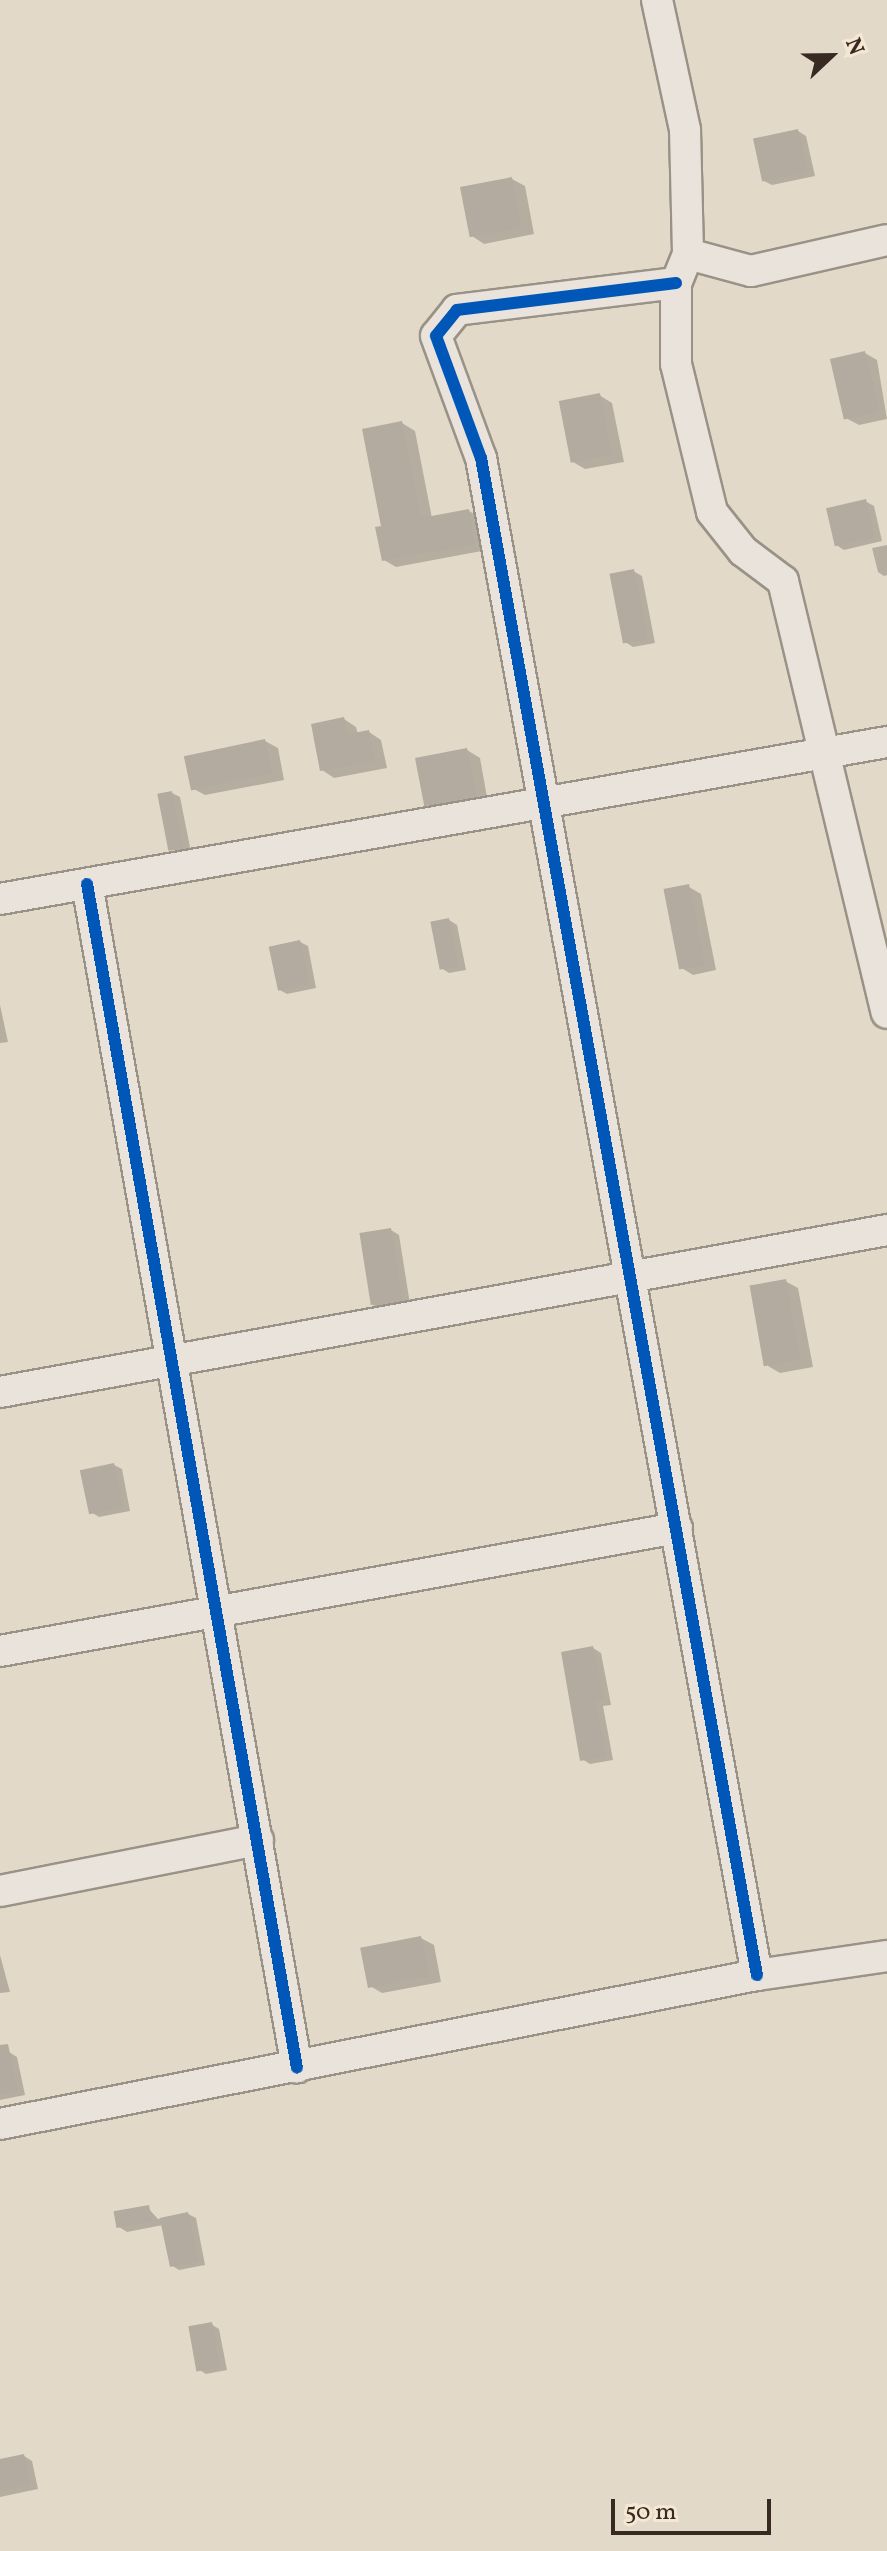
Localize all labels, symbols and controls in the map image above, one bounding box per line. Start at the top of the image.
north arrow [791,16,871,96]
text: N [836,34,871,60]
scale bar [615,2483,775,2533]
text: 50 m [625,2496,677,2530]

